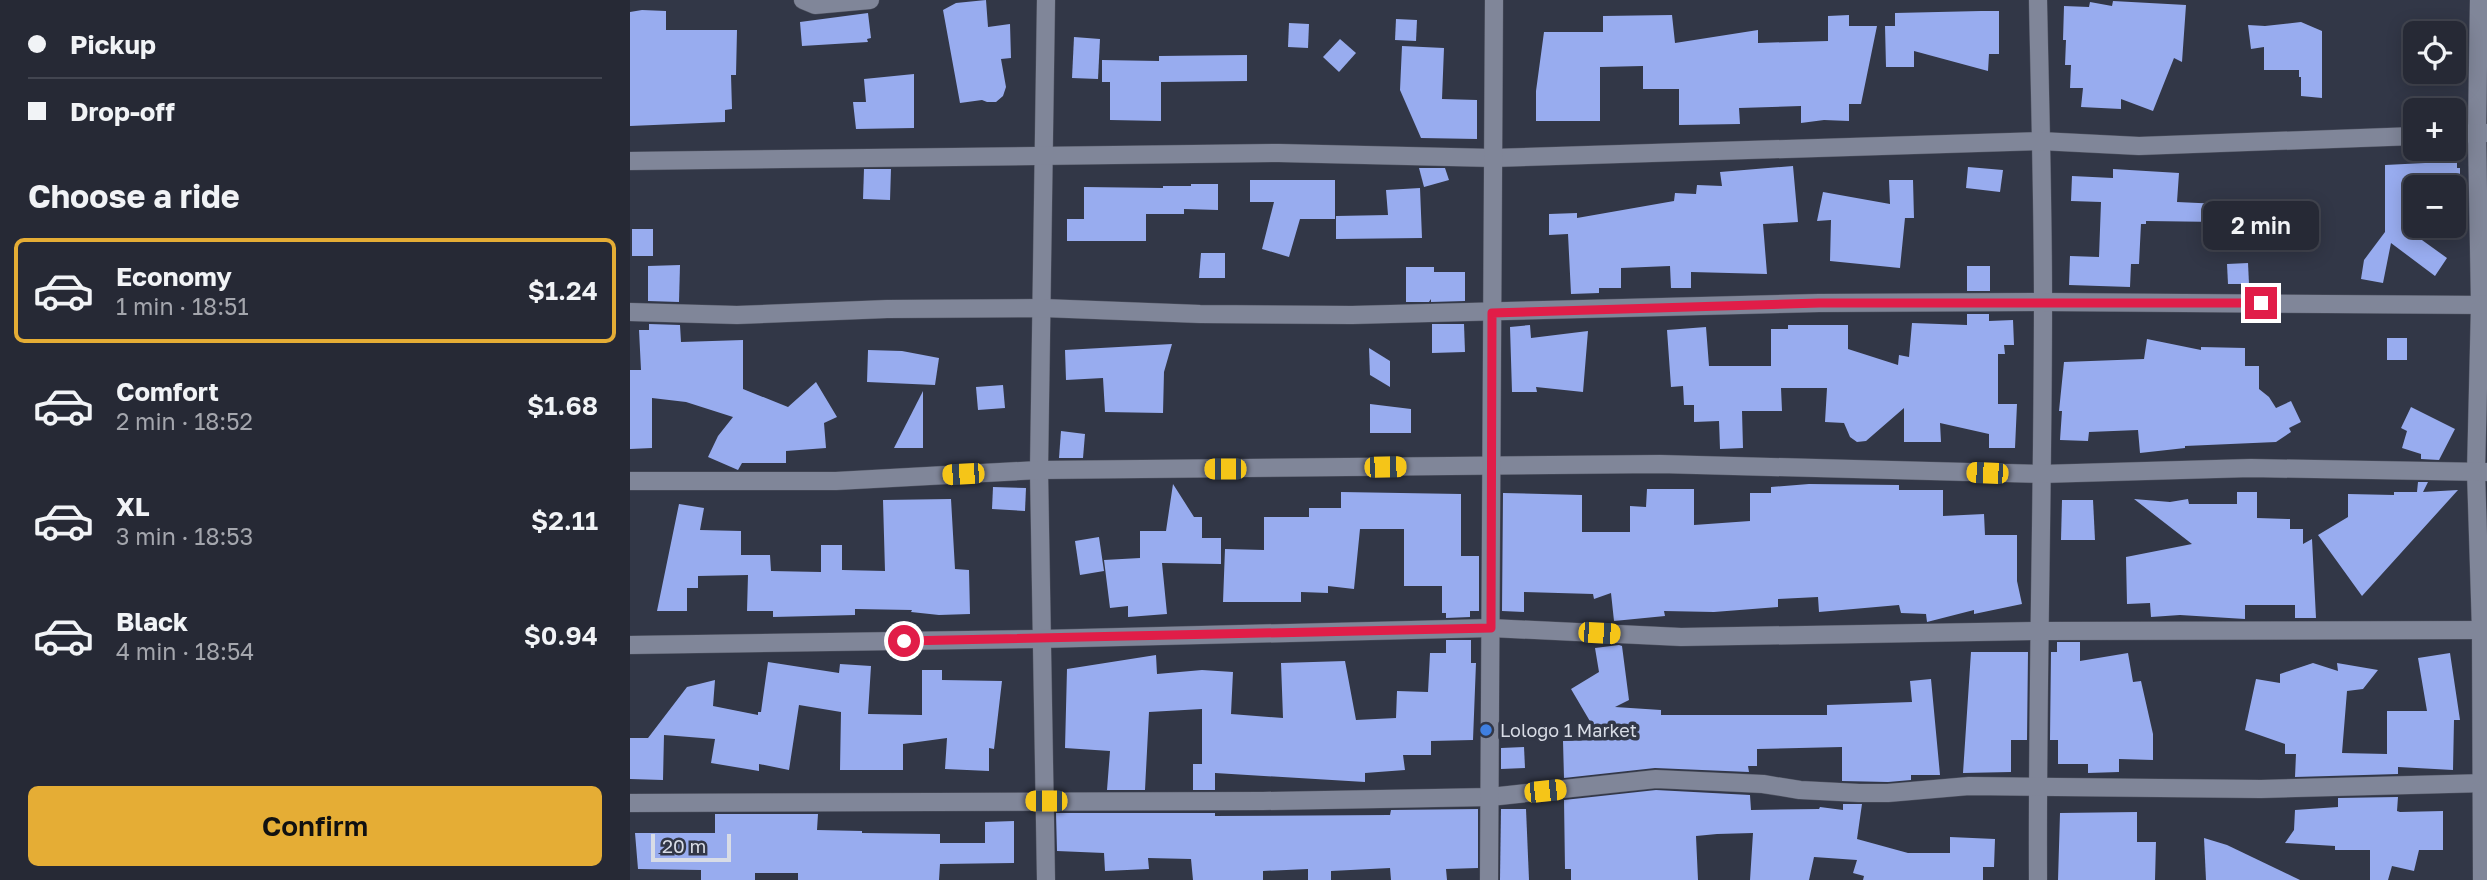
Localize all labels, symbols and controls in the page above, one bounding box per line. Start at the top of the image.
map controls [2403,21,2466,238]
button: locate [2403,21,2466,84]
text: Pickup [70,29,156,60]
text: Drop-off [70,96,175,127]
button: + [2403,98,2466,161]
button: − [2403,175,2466,238]
text: Choose a ride [28,177,240,215]
callout: 2 min [2203,202,2319,250]
text: 2 min [2231,211,2291,239]
icon: car [32,259,95,322]
text: Economy [116,261,232,292]
text: $1.24 [528,275,598,306]
route end [2245,287,2277,319]
text: 1 min · 18:51 [116,292,249,320]
icon: car [32,374,95,437]
text: Comfort [116,376,219,407]
text: $1.68 [527,390,598,421]
text: 2 min · 18:52 [116,407,253,435]
car [1364,456,1407,478]
car [1205,459,1247,480]
car [942,462,985,486]
car [1966,462,2009,484]
icon: car [32,489,95,552]
text: XL [116,491,150,522]
text: $2.11 [531,505,598,536]
text: 3 min · 18:53 [116,522,253,550]
icon: car [32,604,95,667]
text: Black [116,606,188,637]
text: $0.94 [524,620,598,651]
car [1578,621,1621,645]
route start [888,625,920,657]
text: 4 min · 18:54 [116,637,254,665]
place label: Lologo 1 Market [1500,719,1637,741]
marker: Lologo 1 Market [1478,722,1494,738]
car [1524,778,1567,804]
button: Confirm [28,786,602,866]
car [1026,791,1068,812]
scale bar [651,831,732,863]
text: 20 m [662,834,706,857]

